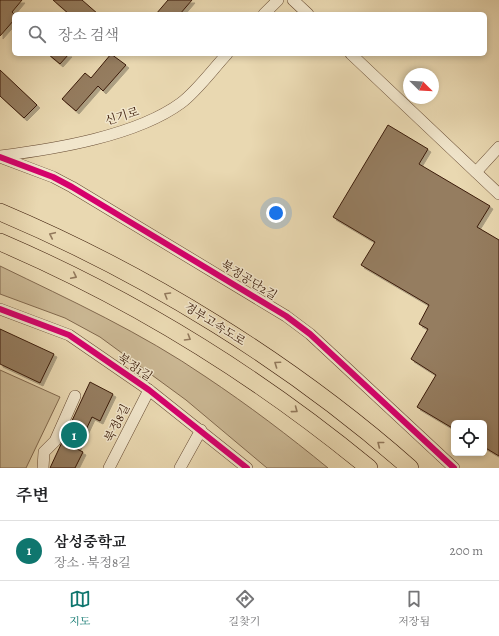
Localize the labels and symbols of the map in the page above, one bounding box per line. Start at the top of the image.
north arrow [403,68,439,104]
street label: 신기로 [103,103,141,129]
your location [266,203,286,223]
one-way arrow [48,232,56,240]
street label: 북정공단2길 [218,256,280,304]
one-way arrow [69,271,77,279]
one-way arrow [164,292,171,299]
street label: 경부고속도로 [181,299,249,349]
one-way arrow [184,333,191,341]
street label: 북정1길 [114,349,156,385]
one-way arrow [274,362,281,369]
street label: 북정8길 [101,401,133,445]
one-way arrow [291,406,298,413]
pin: 1 [61,420,87,450]
one-way arrow [377,441,384,448]

